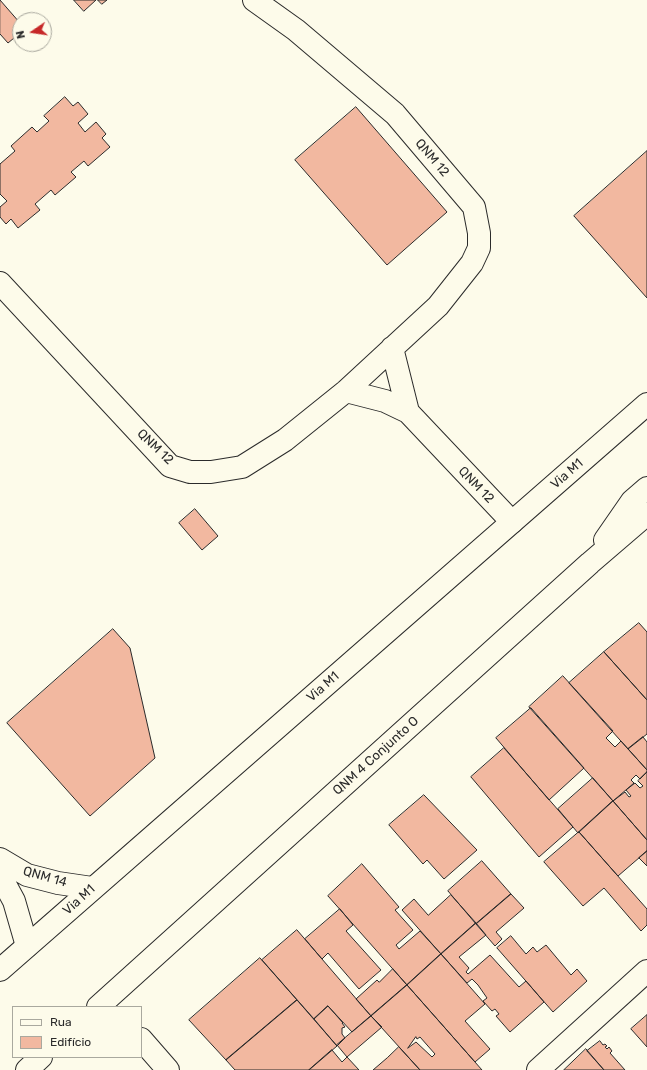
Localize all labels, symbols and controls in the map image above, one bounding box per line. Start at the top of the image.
north arrow [12,12,52,52]
text: N [14,29,28,40]
street label: QNM 12 [412,136,452,180]
street label: QNM 12 [134,426,176,468]
street label: Via M1 [548,456,586,492]
street label: QNM 12 [455,464,497,506]
street label: Via M1 [304,669,342,705]
street label: QNM 4 Conjunto O [330,713,422,799]
street label: QNM 14 [21,863,69,891]
street label: Via M1 [60,882,98,918]
legend [12,1006,142,1058]
text: Rua [50,1015,72,1029]
text: Edifício [50,1035,91,1049]

